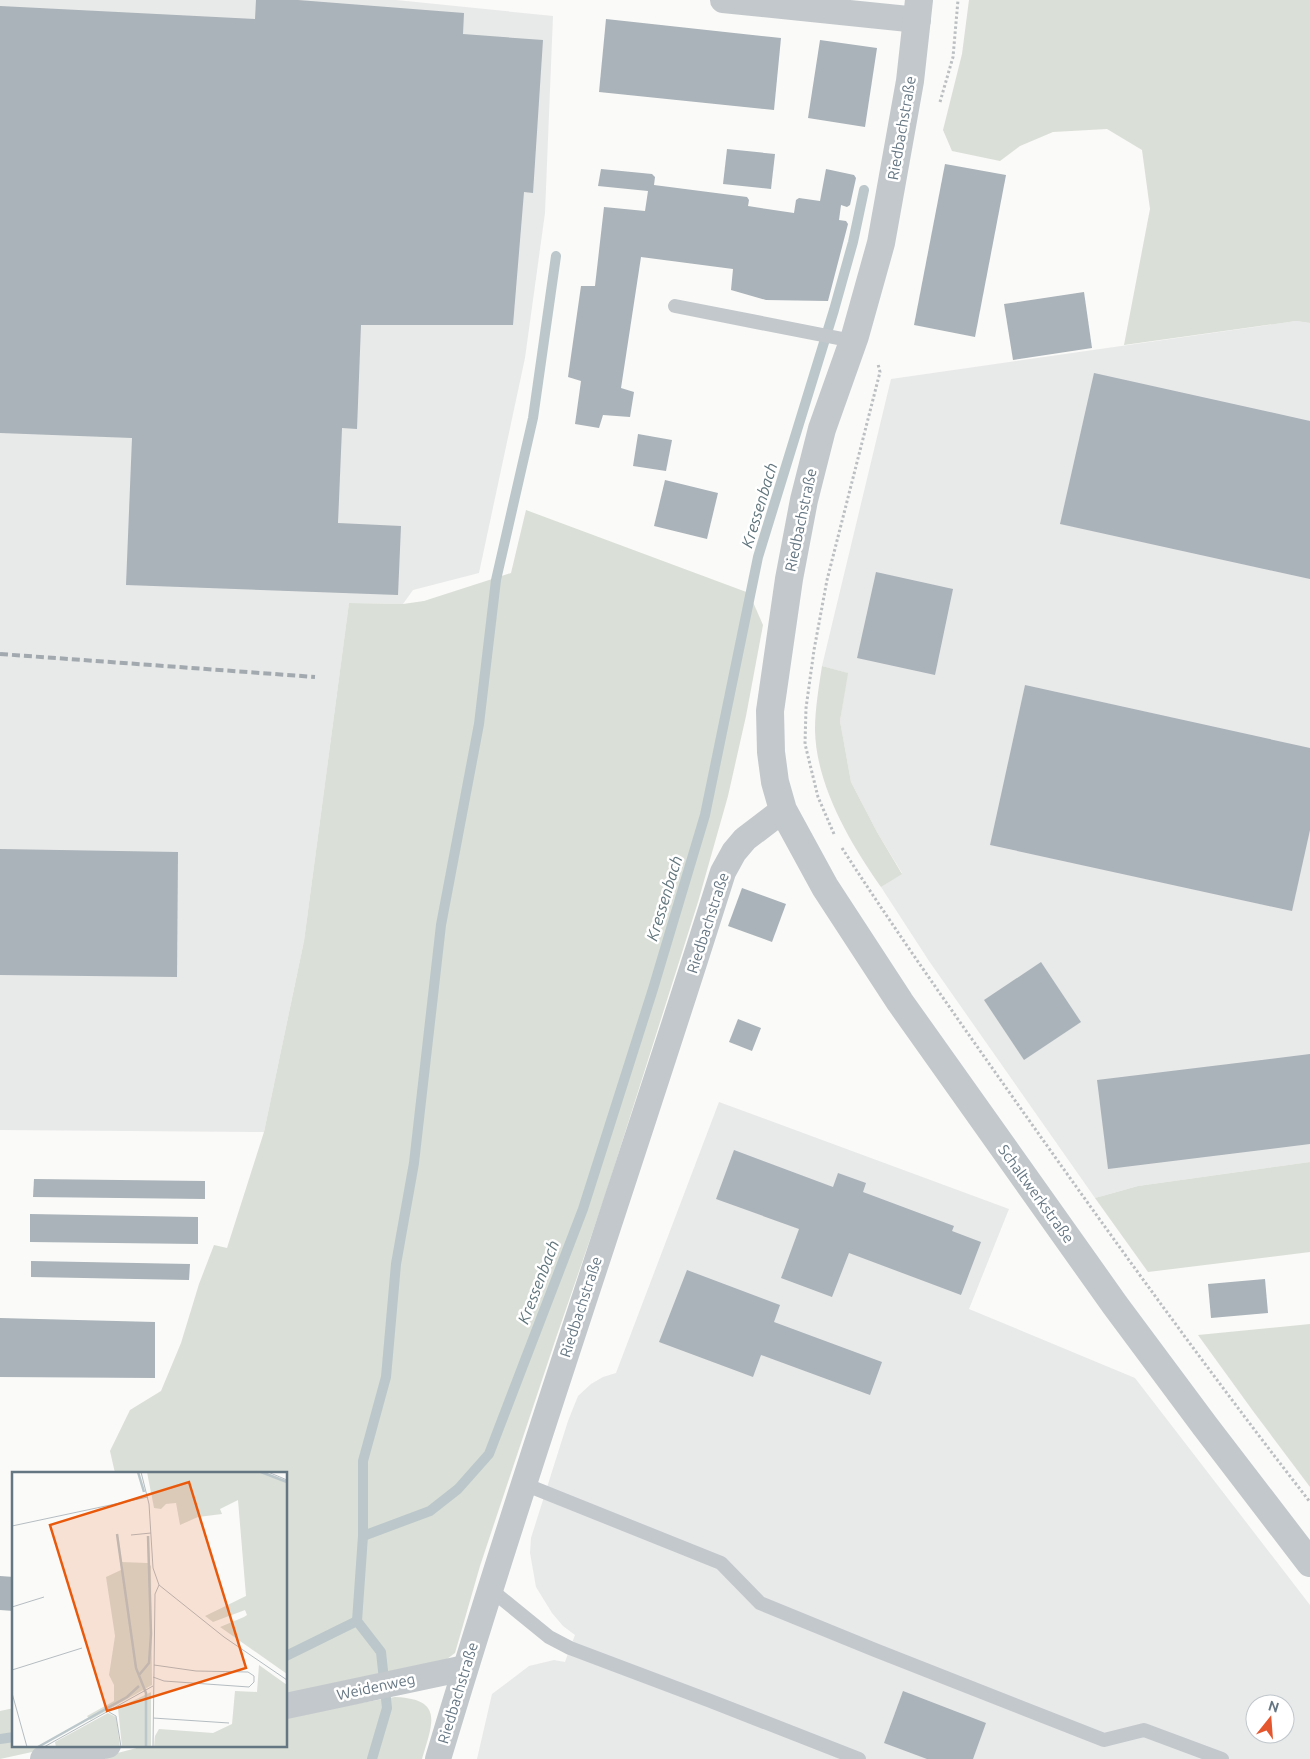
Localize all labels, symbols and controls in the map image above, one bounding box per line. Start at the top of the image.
street label: Riedbachstraße [884,75,919,181]
water label: Kressenbach [738,460,780,550]
street label: Riedbachstraße [781,467,820,573]
water label: Kressenbach [643,853,685,943]
street label: Riedbachstraße [683,870,732,975]
street label: Schaltwerkstraße [995,1141,1078,1246]
water label: Kressenbach [514,1238,562,1326]
street label: Riedbachstraße [556,1254,605,1359]
inset map [12,1472,288,1746]
street label: Riedbachstraße [434,1640,481,1746]
street label: Weidenweg [335,1670,417,1703]
north arrow [1245,1694,1295,1744]
text: N [1266,1697,1281,1716]

